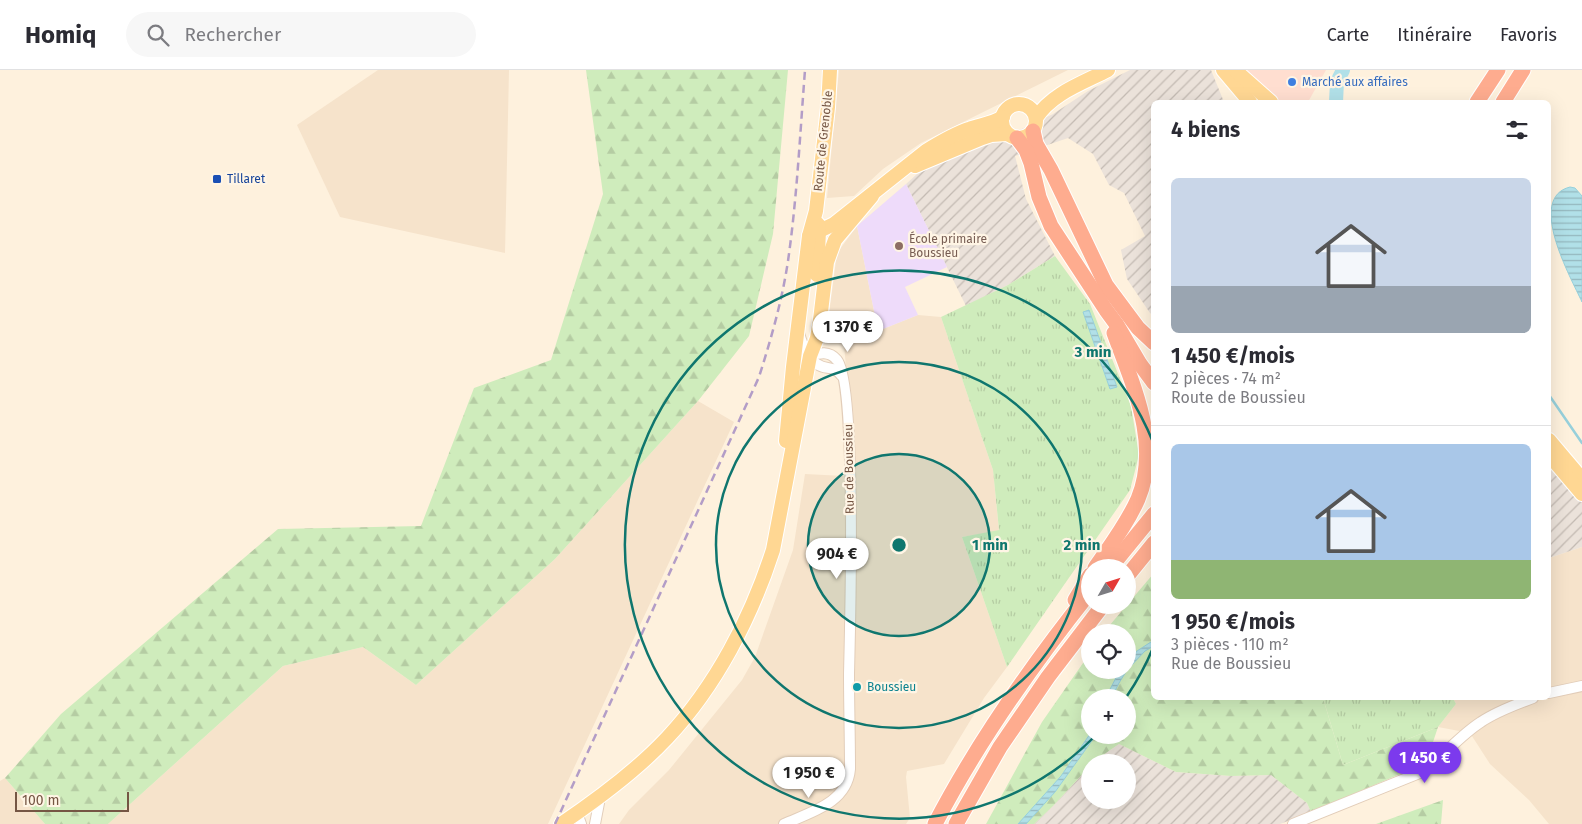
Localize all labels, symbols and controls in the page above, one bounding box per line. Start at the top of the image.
search box [126,12,476,57]
text: Homiq [25,21,96,49]
icon: search [144,21,172,49]
text: Rechercher [184,23,281,46]
text: Carte [1327,24,1369,46]
text: Itinéraire [1397,24,1472,46]
text: Favoris [1500,24,1557,46]
place label: Marché aux affaires [1302,75,1408,89]
marker: Marché aux affaires [1286,76,1298,88]
street label: Route de Grenoble [811,90,835,192]
icon: filters [1503,116,1531,144]
text: 4 biens [1171,117,1240,143]
place label: Tillaret [227,172,266,186]
marker: Tillaret [211,173,223,185]
icon: home [1306,211,1396,301]
place label: École primaire Boussieu [909,231,987,260]
marker: École primaire Boussieu [893,240,905,252]
pin: 1 370 € [802,310,894,353]
text: 1 370 € [823,317,873,336]
text: 3 min [1074,343,1111,361]
text: 1 450 €/mois [1171,343,1295,369]
text: 2 pièces · 74 m² [1171,369,1281,388]
text: Route de Boussieu [1171,388,1306,407]
street label: Rue de Boussieu [841,424,857,514]
icon: home [1306,476,1396,566]
centre of rings [890,536,908,554]
text: 1 min [972,536,1008,554]
text: 2 min [1064,536,1100,554]
pin: 904 € [802,538,872,580]
text: 904 € [817,544,857,563]
north arrow [1081,559,1136,614]
map controls [1081,559,1136,809]
text: 1 950 €/mois [1171,609,1295,635]
button: locate [1081,624,1136,679]
text: 3 pièces · 110 m² [1171,635,1289,654]
text: Rue de Boussieu [1171,654,1291,673]
place label: Boussieu [867,680,916,694]
marker: Boussieu [851,681,863,693]
button: + [1081,689,1136,744]
pin: 1 450 € [1379,742,1471,784]
text: 1 450 € [1399,748,1451,767]
button: − [1081,754,1136,809]
pin: 1 950 € [763,756,855,799]
text: 1 950 € [783,763,835,782]
scale bar [15,789,129,812]
text: 100 m [22,792,59,809]

